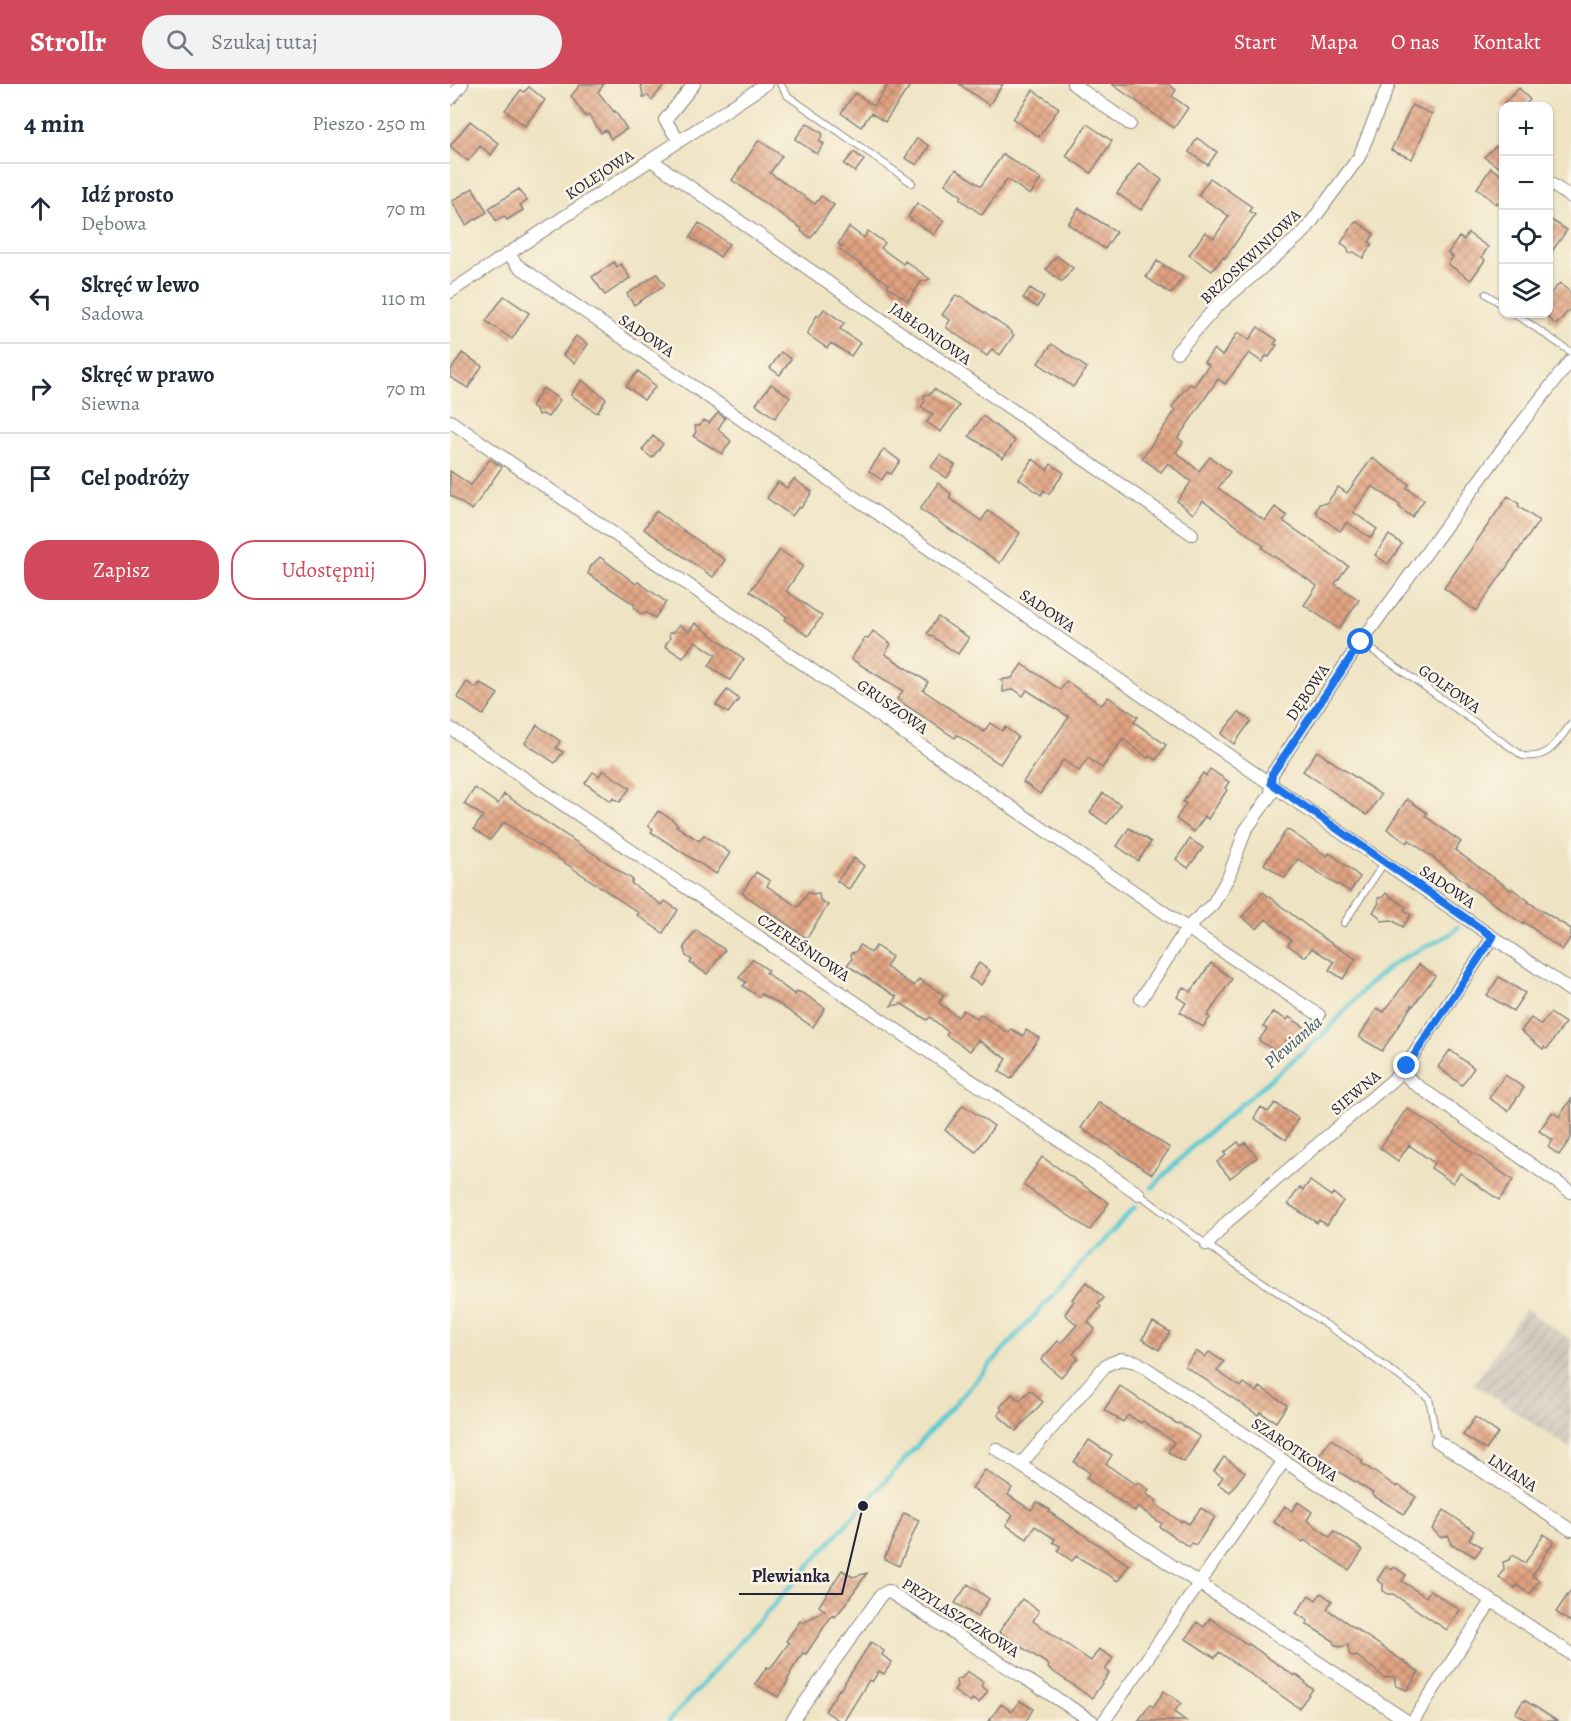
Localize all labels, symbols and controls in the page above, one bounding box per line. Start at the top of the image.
search box [142,15,562,69]
text: Strollr [30,23,106,61]
icon: search [163,26,196,59]
text: Szukaj tutaj [211,27,318,57]
text: Start [1234,28,1277,56]
text: Mapa [1310,28,1358,56]
text: O nas [1391,28,1439,56]
text: Kontakt [1472,28,1541,56]
map controls [1499,102,1553,318]
button: + [1499,102,1553,156]
text: 4 min [24,106,85,141]
text: Pieszo · 250 m [312,110,426,137]
street label: KOLEJOWA [561,144,639,205]
button: − [1499,156,1553,210]
text: Idź prosto [81,180,174,210]
icon: ahead [24,192,57,225]
text: 70 m [386,195,426,222]
street label: BRZOSKWINIOWA [1196,204,1306,309]
text: Dębowa [81,210,147,237]
button: locate [1499,210,1553,264]
button: layers [1499,264,1553,318]
text: Skręć w lewo [81,270,200,300]
icon: left [24,282,57,315]
text: 110 m [381,285,426,312]
street label: JABŁONIOWA [885,297,976,371]
text: Sadowa [81,300,144,327]
street label: SADOWA [614,309,679,363]
text: Skręć w prawo [81,360,215,390]
icon: right [24,372,57,405]
text: 70 m [386,375,426,402]
text: Siewna [81,390,140,417]
icon: arrive [24,462,57,495]
text: Cel podróży [81,463,189,493]
button: Zapisz [24,540,219,600]
button: Udostępnij [231,540,426,600]
street label: SADOWA [1015,584,1080,638]
route start [1347,628,1373,654]
street label: DĘBOWA [1281,659,1335,725]
street label: GOLFOWA [1414,659,1486,719]
street label: GRUSZOWA [852,674,933,740]
street label: SADOWA [1415,860,1480,914]
street label: CZEREŚNIOWA [753,909,855,987]
water label: Plewianka [1259,1010,1327,1074]
route end [1393,1052,1419,1078]
street label: SIEWNA [1326,1065,1386,1120]
street label: SZAROTKOWA [1247,1413,1343,1487]
street label: LNIANA [1483,1449,1542,1497]
callout: Plewianka [739,1558,842,1594]
text: Plewianka [752,1564,831,1588]
street label: PRZYLASZCZKOWA [897,1573,1024,1663]

